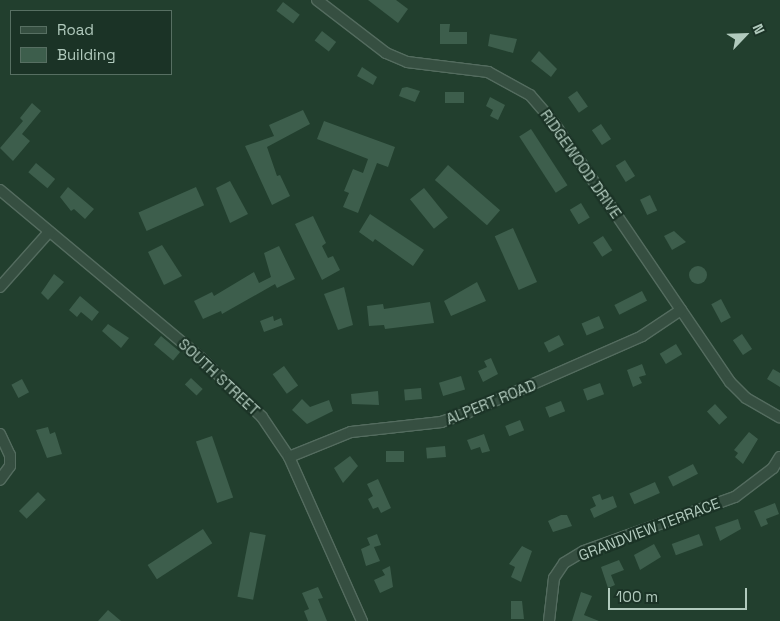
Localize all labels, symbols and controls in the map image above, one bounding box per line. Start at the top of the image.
legend [10,10,172,75]
north arrow [720,10,770,60]
text: Road [57,20,94,39]
text: N [749,21,769,37]
text: Building [57,45,116,64]
street label: RIDGEWOOD DRIVE [537,106,625,222]
street label: SOUTH STREET [175,335,263,419]
street label: ALPERT ROAD [443,376,539,428]
street label: GRANDVIEW TERRACE [576,494,722,564]
scale bar [610,578,749,610]
text: 100 m [616,587,658,606]

